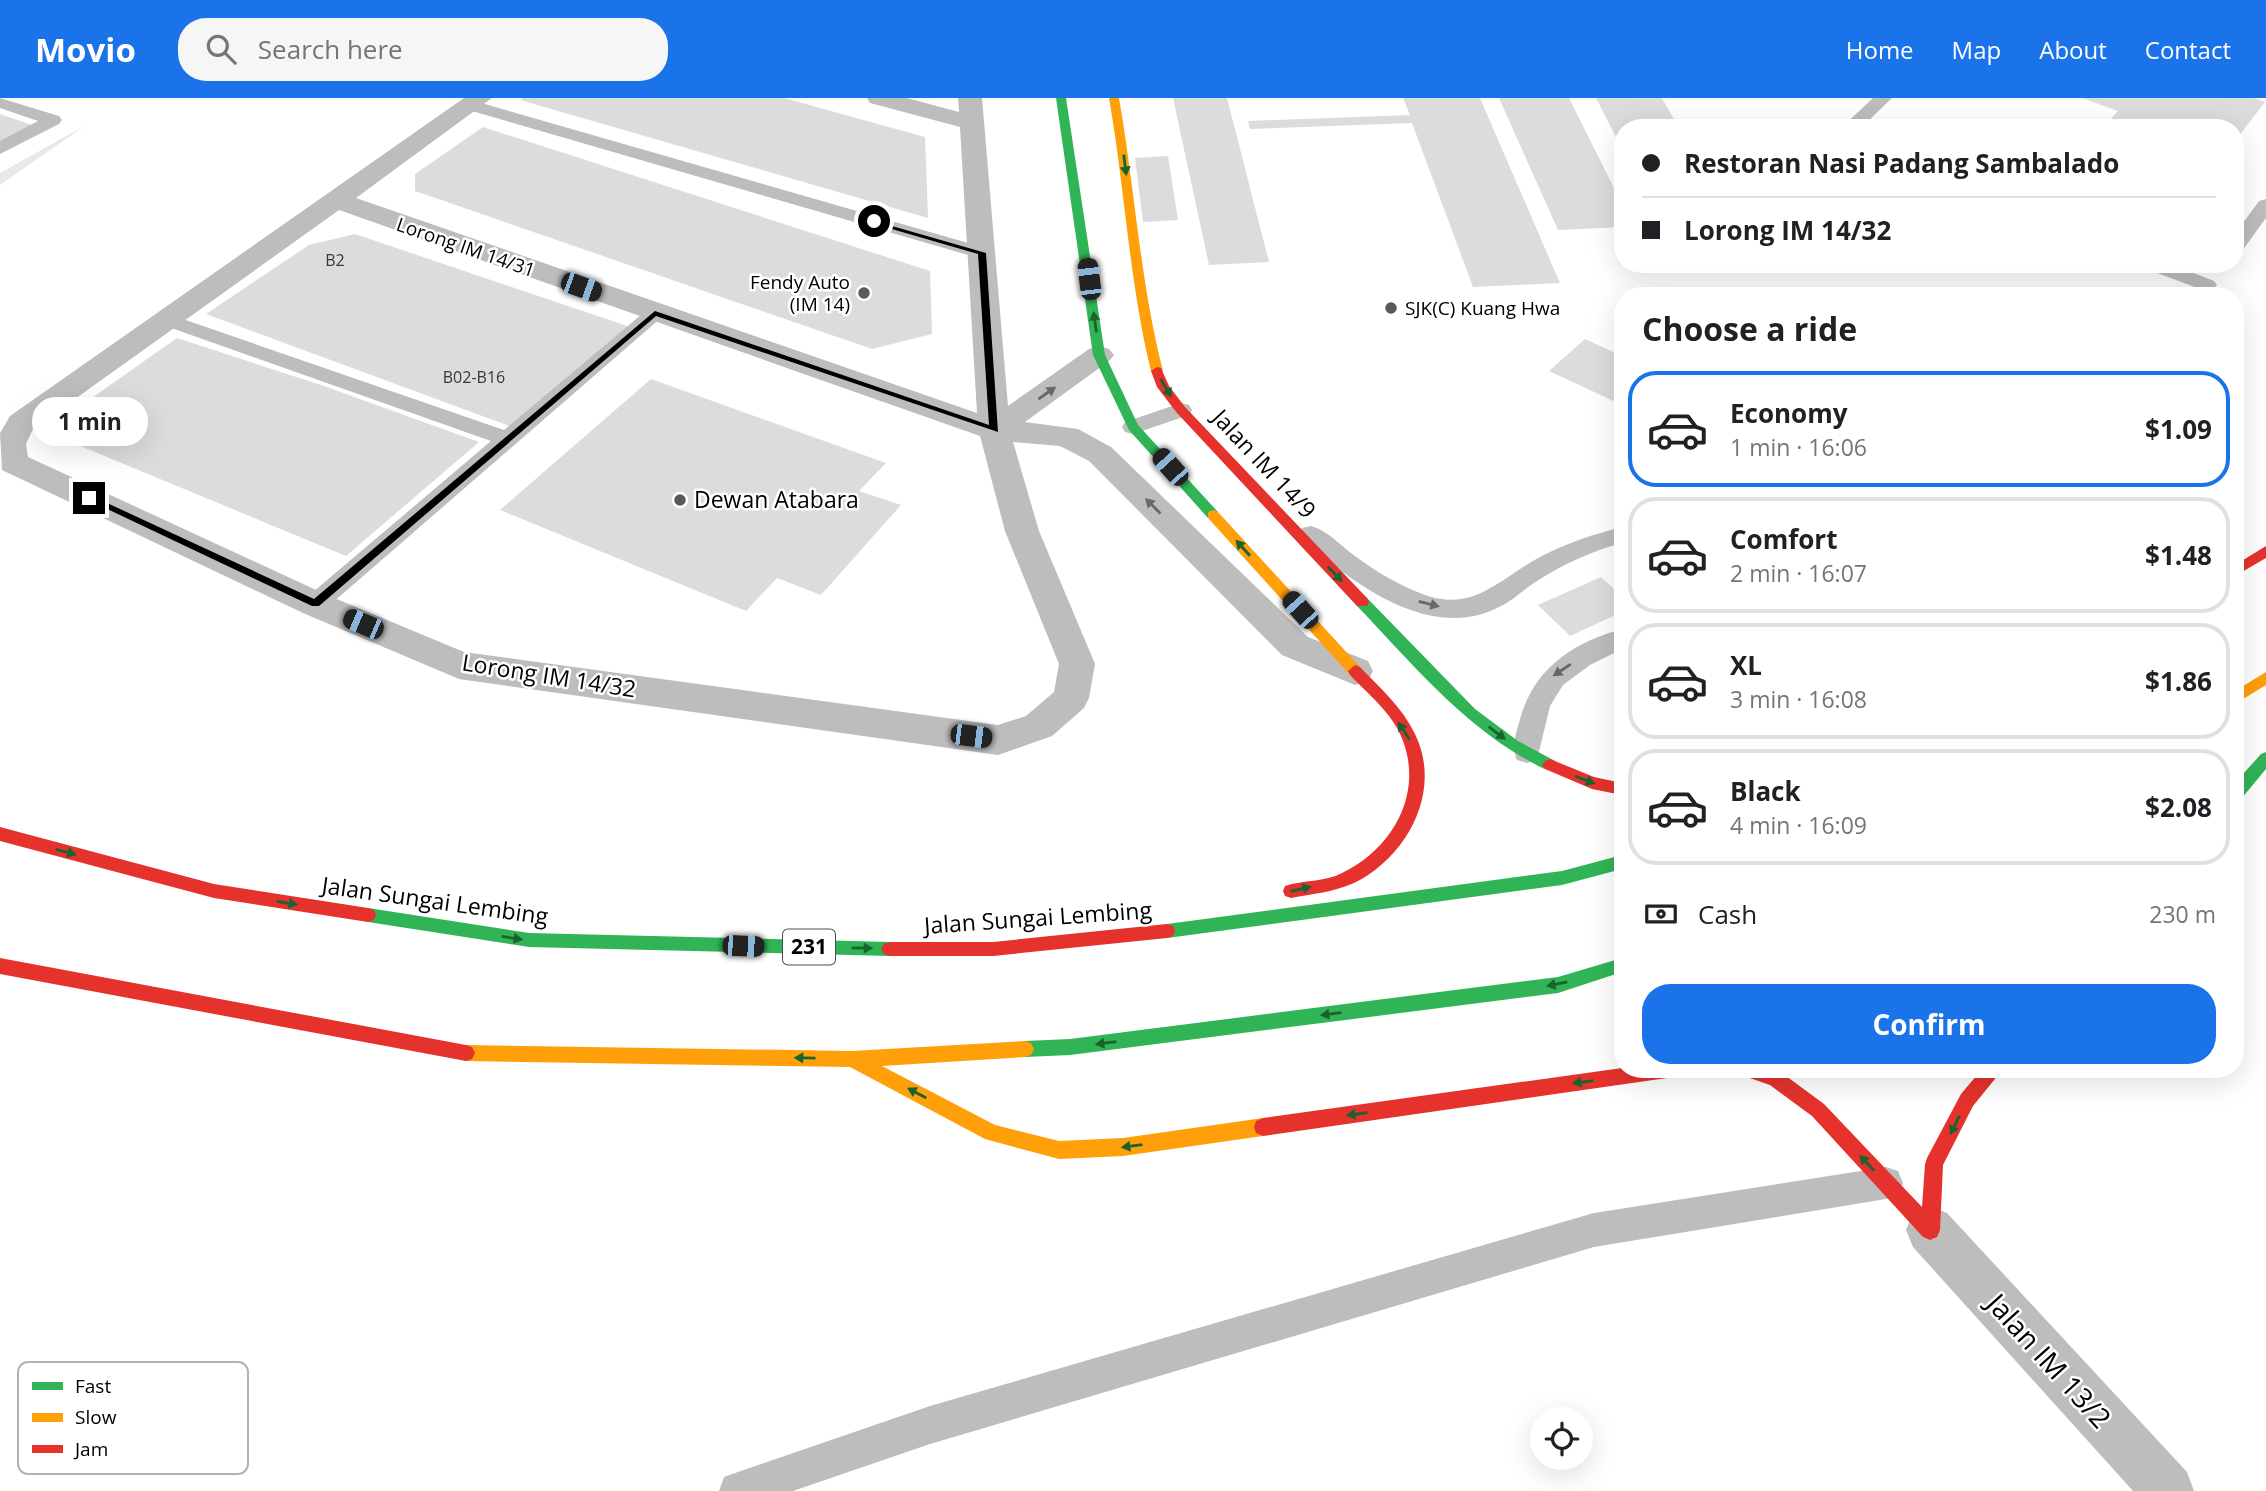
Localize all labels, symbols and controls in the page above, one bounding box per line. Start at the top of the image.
search box [178,18,668,81]
text: Movio [35,27,136,72]
icon: search [202,30,240,68]
text: Search here [258,31,403,67]
text: Home [1846,33,1914,66]
text: Map [1952,33,2001,66]
text: About [2039,33,2107,66]
text: Contact [2145,33,2231,66]
text: Restoran Nasi Padang Sambalado [1684,145,2119,181]
one-way arrow [1120,154,1131,176]
route start [858,205,890,237]
street label: Lorong IM 14/31 [393,211,539,283]
text: Lorong IM 14/32 [1684,212,1891,248]
house number: B2 [325,249,345,271]
car [1077,257,1102,301]
place label: Fendy Auto (IM 14) [750,269,850,317]
car [558,270,605,304]
marker: Fendy Auto (IM 14) [856,285,872,301]
place label: SJK(C) Kuang Hwa [1405,295,1560,321]
marker: SJK(C) Kuang Hwa [1383,300,1399,316]
text: Choose a ride [1642,307,1857,350]
one-way arrow [1089,311,1100,333]
house number: B02-B16 [443,366,505,388]
one-way arrow [1160,378,1172,397]
one-way arrow [1038,386,1056,400]
text: Economy [1730,395,1848,431]
callout: 1 min [31,396,147,446]
icon: car [1646,398,1709,461]
street label: Jalan IM 14/9 [1204,400,1324,525]
text: 1 min [58,405,122,437]
text: $1.09 [2145,411,2212,447]
text: 1 min · 16:06 [1730,431,1867,463]
car [1149,444,1192,490]
route end [73,482,105,514]
place label: Dewan Atabara [694,483,859,515]
marker: Dewan Atabara [672,492,688,508]
one-way arrow [1146,498,1162,515]
text: Comfort [1730,521,1837,557]
icon: car [1646,524,1709,587]
text: $1.48 [2145,537,2212,573]
one-way arrow [1236,540,1252,557]
text: 2 min · 16:07 [1730,557,1867,589]
one-way arrow [1327,565,1344,582]
car [1279,587,1322,633]
one-way arrow [1419,600,1440,610]
car [340,606,387,642]
street label: Lorong IM 14/32 [460,645,638,705]
text: XL [1730,647,1762,683]
icon: car [1646,650,1709,713]
one-way arrow [1553,663,1571,677]
text: $1.86 [2145,663,2212,699]
text: 3 min · 16:08 [1730,683,1867,715]
one-way arrow [1398,721,1411,741]
car [949,723,994,749]
one-way arrow [1488,726,1506,740]
text: Black [1730,773,1801,809]
one-way arrow [1575,774,1596,785]
icon: car [1646,776,1709,839]
text: $2.08 [2145,789,2212,825]
text: 4 min · 16:09 [1730,809,1867,841]
one-way arrow [55,847,77,858]
street label: Jalan Sungai Lembing [318,868,551,932]
one-way arrow [1290,883,1312,894]
street label: Jalan Sungai Lembing [921,893,1153,941]
icon: cash [1642,895,1680,933]
text: Cash [1698,896,1757,932]
one-way arrow [277,897,299,908]
text: 230 m [2149,898,2216,930]
road number: 231 [783,930,835,964]
one-way arrow [501,933,523,944]
car [722,935,765,957]
one-way arrow [851,943,873,954]
one-way arrow [1546,978,1568,989]
button: Confirm [1642,984,2216,1064]
one-way arrow [1320,1008,1342,1019]
one-way arrow [1095,1037,1117,1048]
one-way arrow [794,1053,816,1064]
one-way arrow [1571,1077,1593,1088]
one-way arrow [907,1087,927,1099]
one-way arrow [1346,1109,1368,1120]
one-way arrow [1949,1115,1961,1135]
one-way arrow [1121,1140,1143,1151]
one-way arrow [1859,1155,1875,1172]
street label: Jalan IM 13/2 [1977,1283,2120,1436]
legend [18,1362,248,1474]
text: Fast [75,1373,111,1399]
text: Slow [75,1404,117,1430]
map controls [1530,1407,1593,1470]
button: locate [1530,1407,1593,1470]
text: Jam [73,1436,108,1462]

